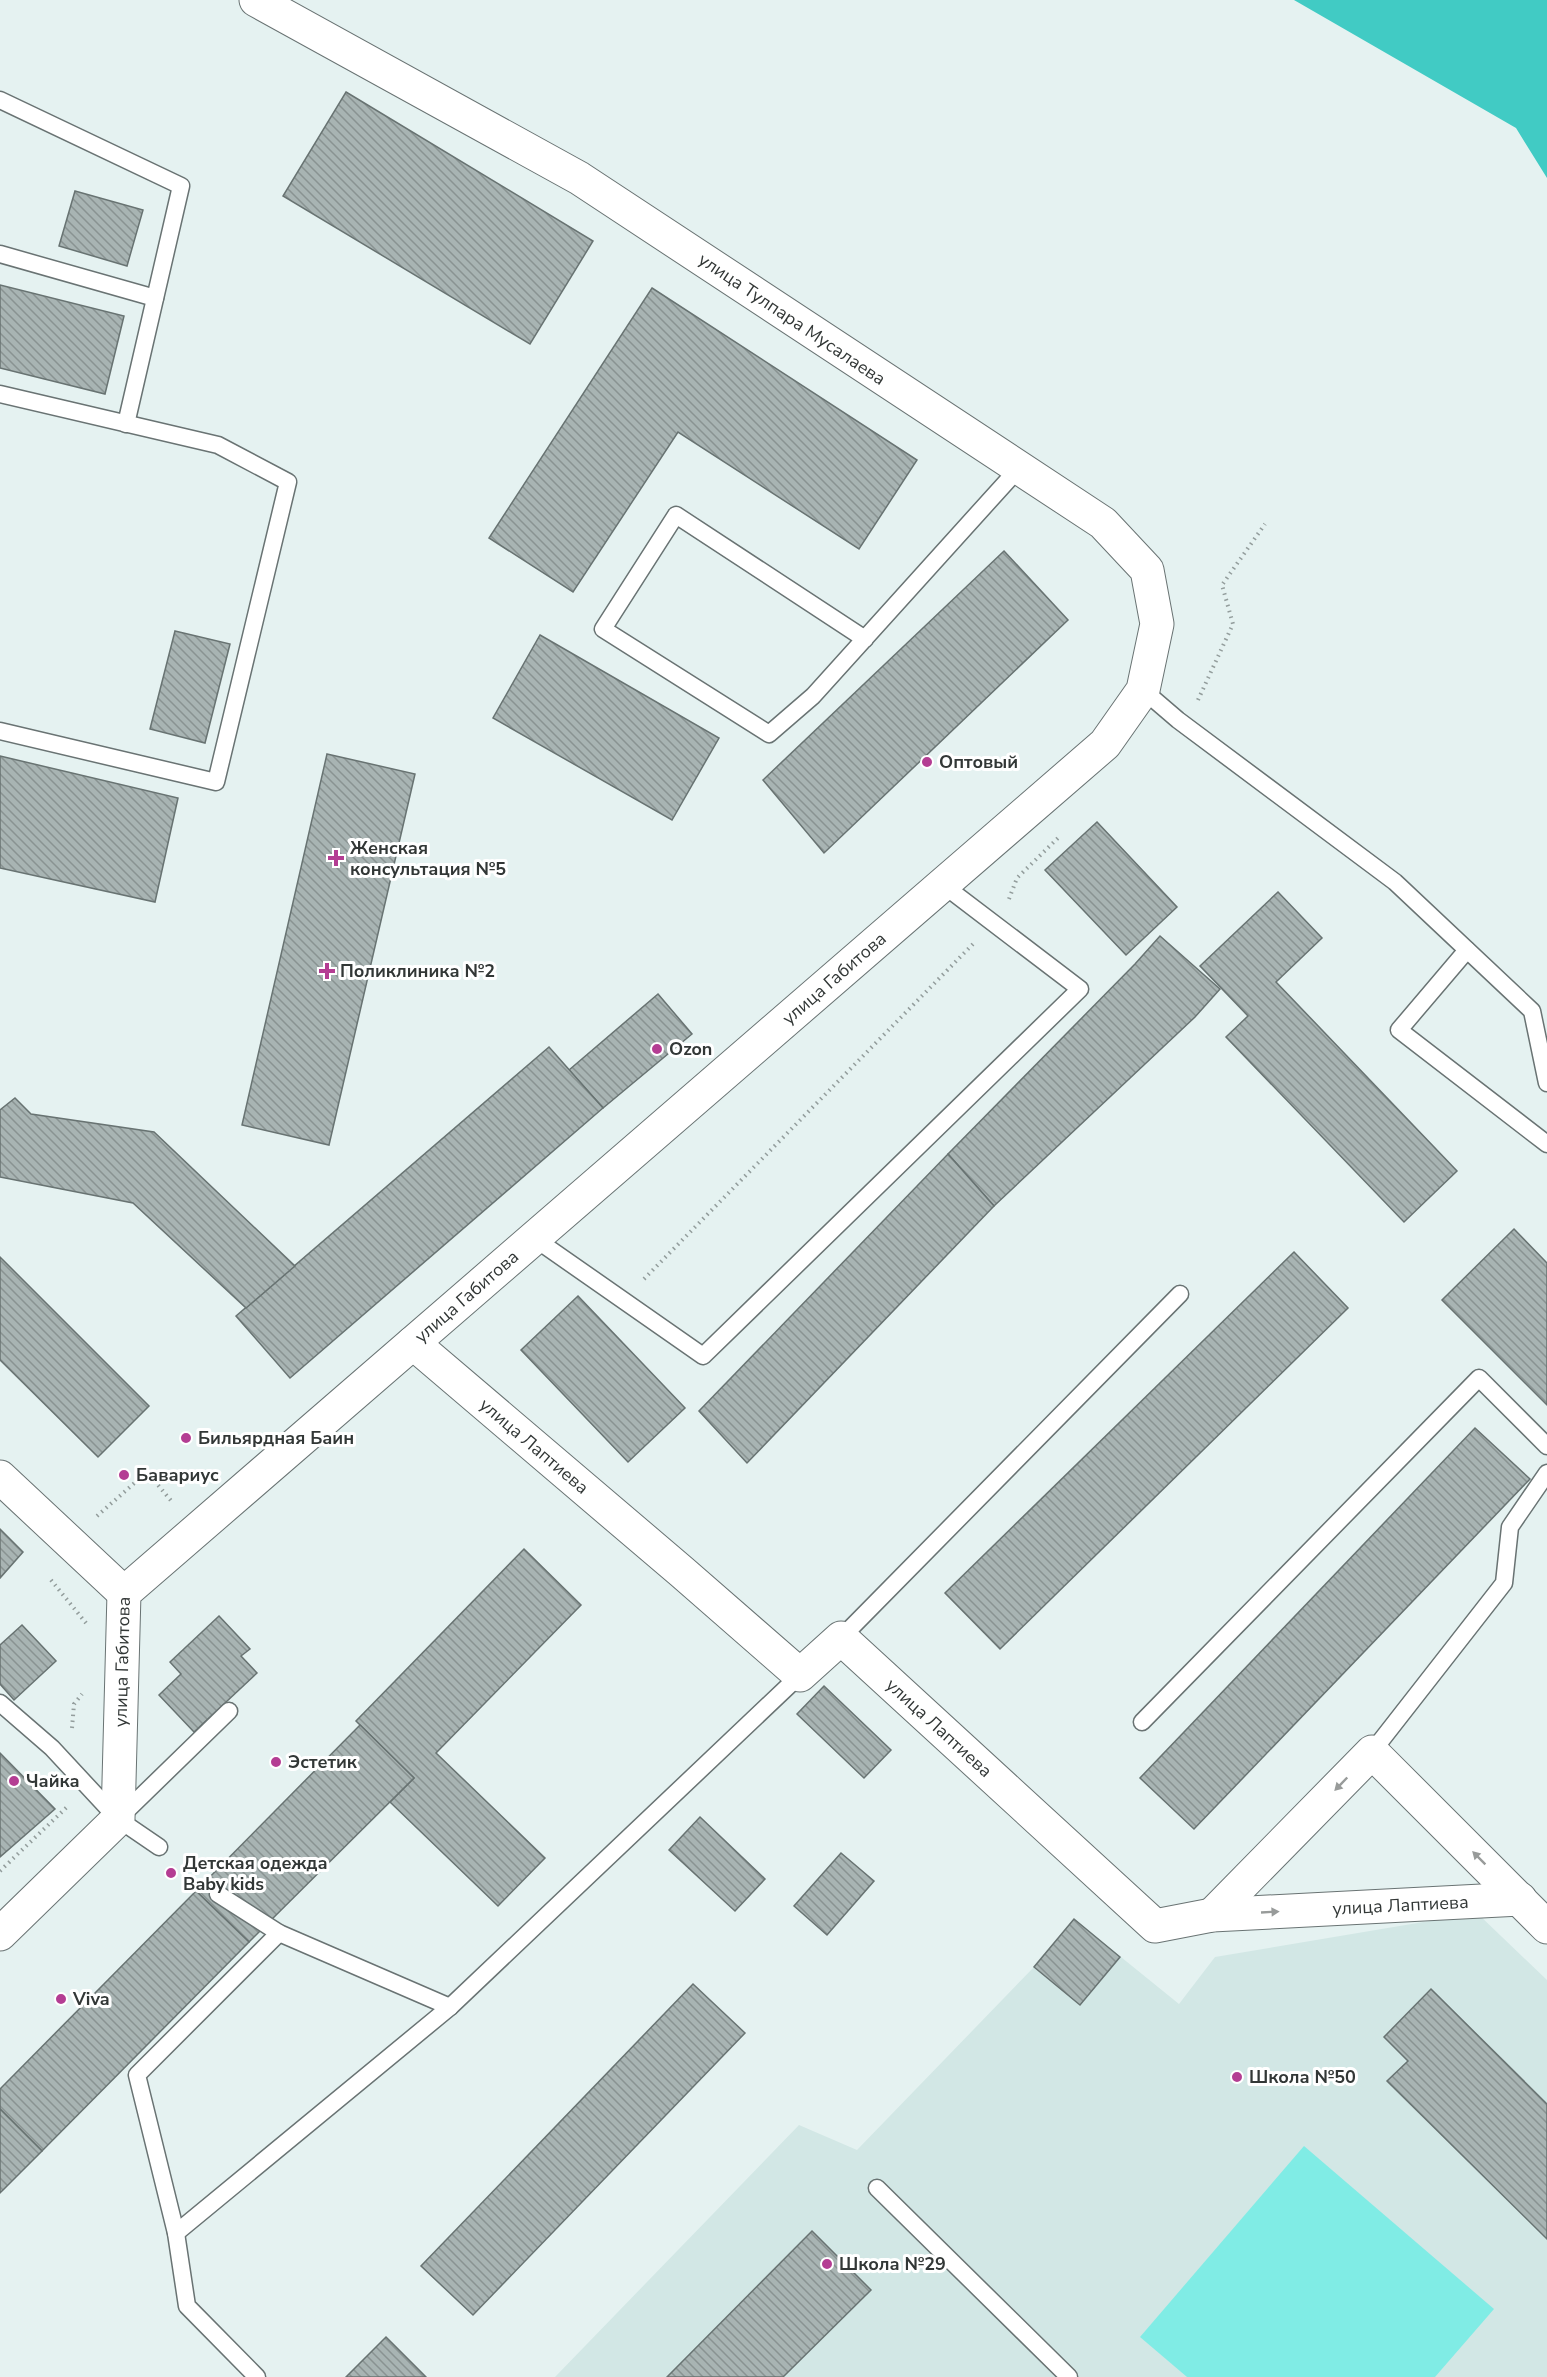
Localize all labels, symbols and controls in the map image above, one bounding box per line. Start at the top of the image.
street label: улица Тулпара Мусалаева [694,247,890,391]
place label: Оптовый [939,750,1018,774]
marker: Оптовый [920,755,934,769]
place label: Женская консультация №5 [350,836,506,881]
marker: Женская консультация №5 [327,849,345,867]
street label: улица Габитова [777,927,891,1030]
place label: Поликлиника №2 [340,959,495,983]
marker: Поликлиника №2 [318,962,336,980]
place label: Ozon [669,1037,712,1061]
marker: Ozon [650,1042,664,1056]
street label: улица Габитова [410,1245,524,1348]
street label: улица Лаптиева [474,1393,594,1499]
place label: Бильярдная Баин [198,1426,354,1450]
marker: Бильярдная Баин [179,1431,193,1445]
place label: Бавариус [136,1463,219,1487]
marker: Бавариус [117,1468,131,1482]
street label: улица Габитова [108,1596,136,1727]
street label: улица Лаптиева [881,1673,997,1783]
place label: Эстетик [288,1750,358,1774]
marker: Эстетик [269,1755,283,1769]
place label: Чайка [26,1769,80,1793]
marker: Чайка [7,1774,21,1788]
one-way arrow [1334,1776,1348,1791]
place label: Детская одежда Baby kids [183,1851,328,1896]
one-way arrow [1471,1851,1486,1865]
marker: Детская одежда Baby kids [164,1866,178,1880]
street label: улица Лаптиева [1332,1890,1469,1921]
one-way arrow [1261,1908,1280,1917]
place label: Viva [72,1987,110,2011]
marker: Viva [54,1992,68,2006]
place label: Школа №50 [1249,2065,1356,2089]
marker: Школа №50 [1230,2070,1244,2084]
place label: Школа №29 [839,2252,946,2276]
marker: Школа №29 [820,2257,834,2271]

